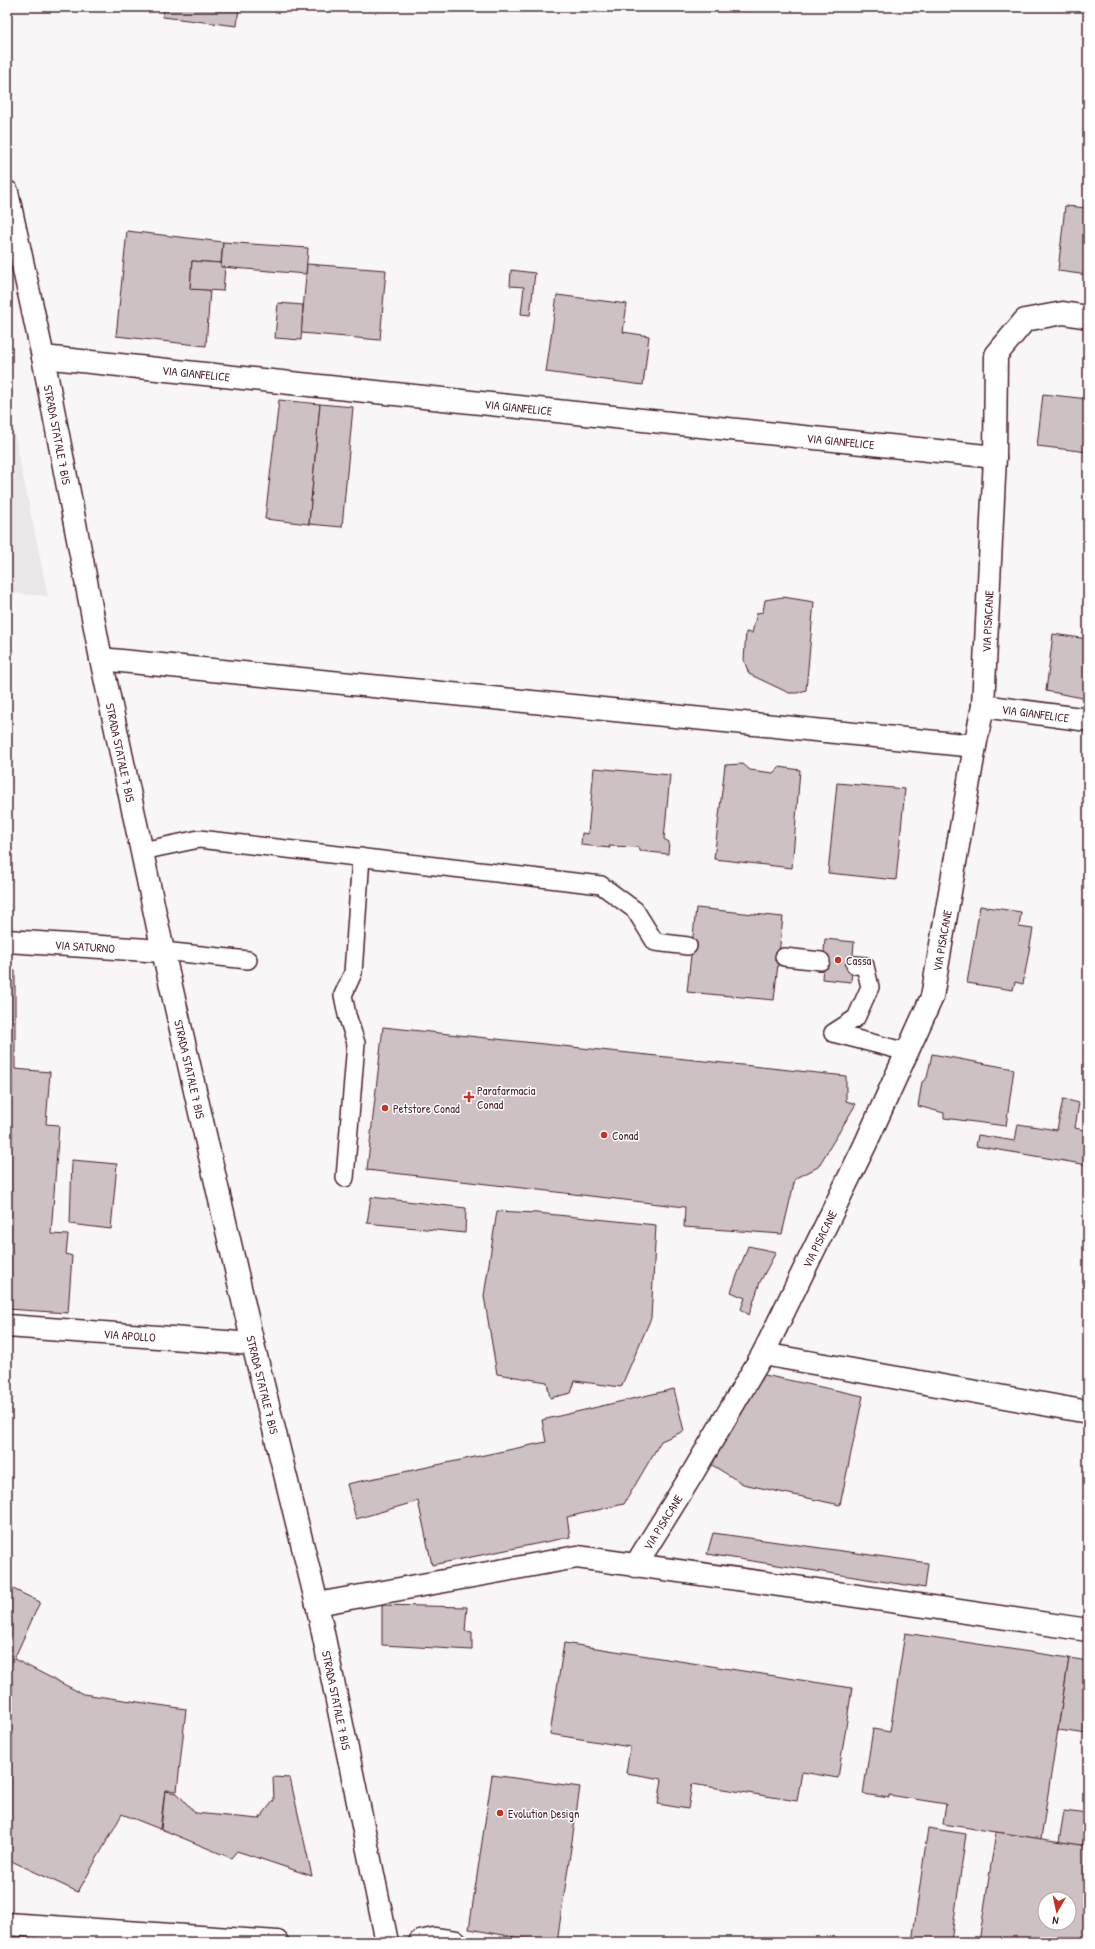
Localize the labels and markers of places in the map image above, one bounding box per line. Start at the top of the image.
place label: Cassa [846,952,872,969]
marker: Cassa [833,955,843,965]
place label: Parafarmacia Conad [477,1082,536,1113]
marker: Parafarmacia Conad [464,1092,474,1102]
place label: Petstore Conad [393,1100,460,1117]
marker: Petstore Conad [380,1103,390,1113]
place label: Conad [612,1127,639,1144]
marker: Conad [599,1130,609,1140]
place label: Evolution Design [508,1805,579,1822]
marker: Evolution Design [495,1808,505,1818]

